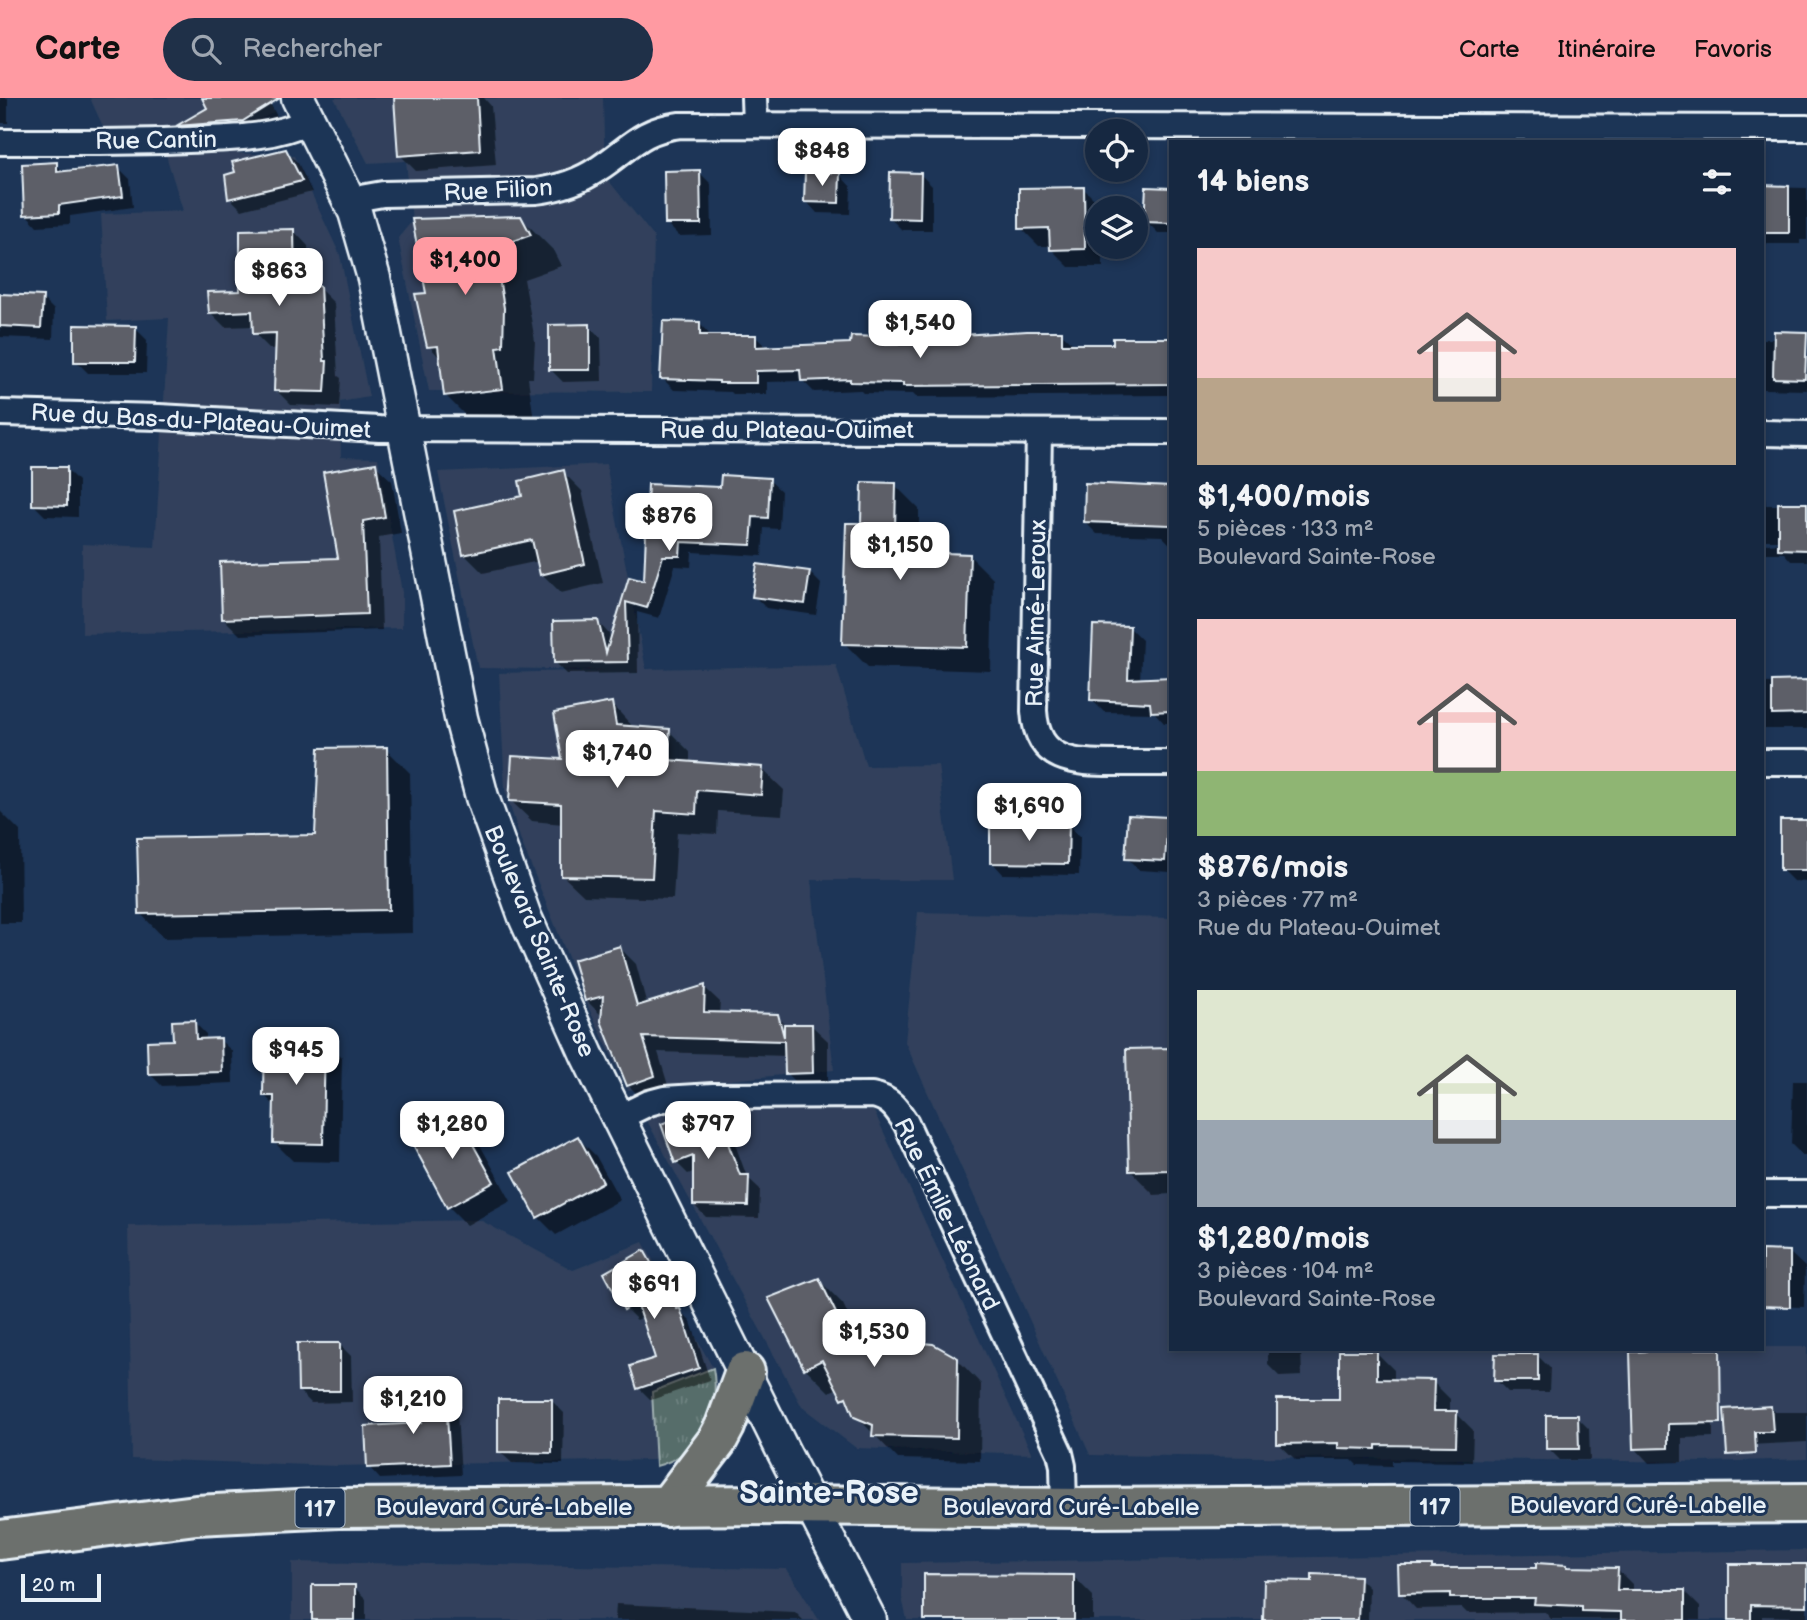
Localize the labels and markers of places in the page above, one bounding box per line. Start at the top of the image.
pin: $848 [781,129,863,188]
pin: $1,400 [408,238,522,297]
pin: $863 [238,248,320,308]
pin: $1,540 [863,300,977,360]
pin: $876 [628,494,710,553]
pin: $1,150 [843,522,957,582]
pin: $1,740 [560,730,674,790]
pin: $1,690 [972,784,1086,843]
pin: $945 [255,1028,337,1087]
pin: $1,280 [395,1102,509,1161]
pin: $797 [667,1102,749,1161]
pin: $691 [613,1262,695,1321]
pin: $1,530 [817,1310,931,1369]
pin: $1,210 [356,1376,470,1436]

